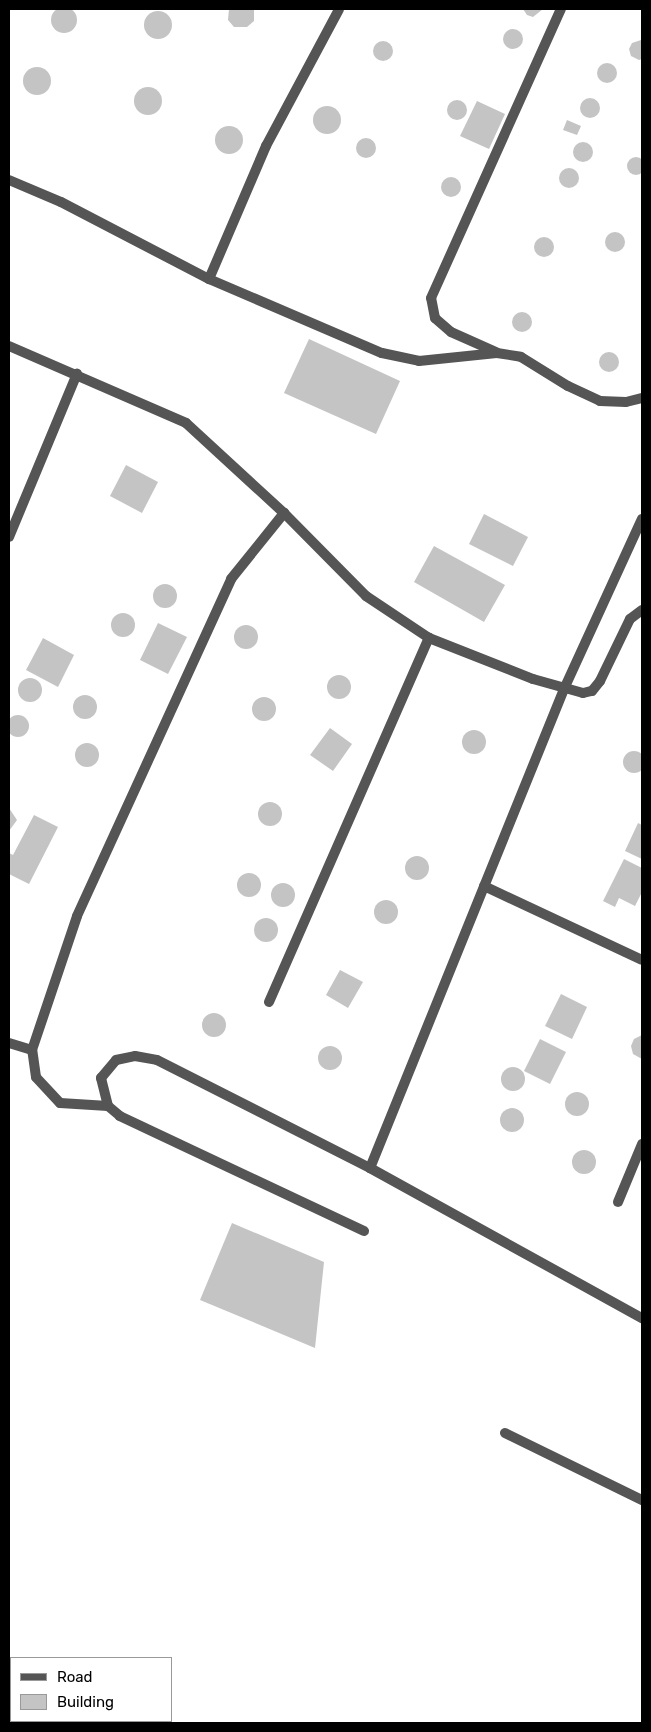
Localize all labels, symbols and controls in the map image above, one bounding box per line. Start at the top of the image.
legend [10,1657,172,1722]
text: Road [57,1668,93,1686]
text: Building [57,1693,114,1711]

